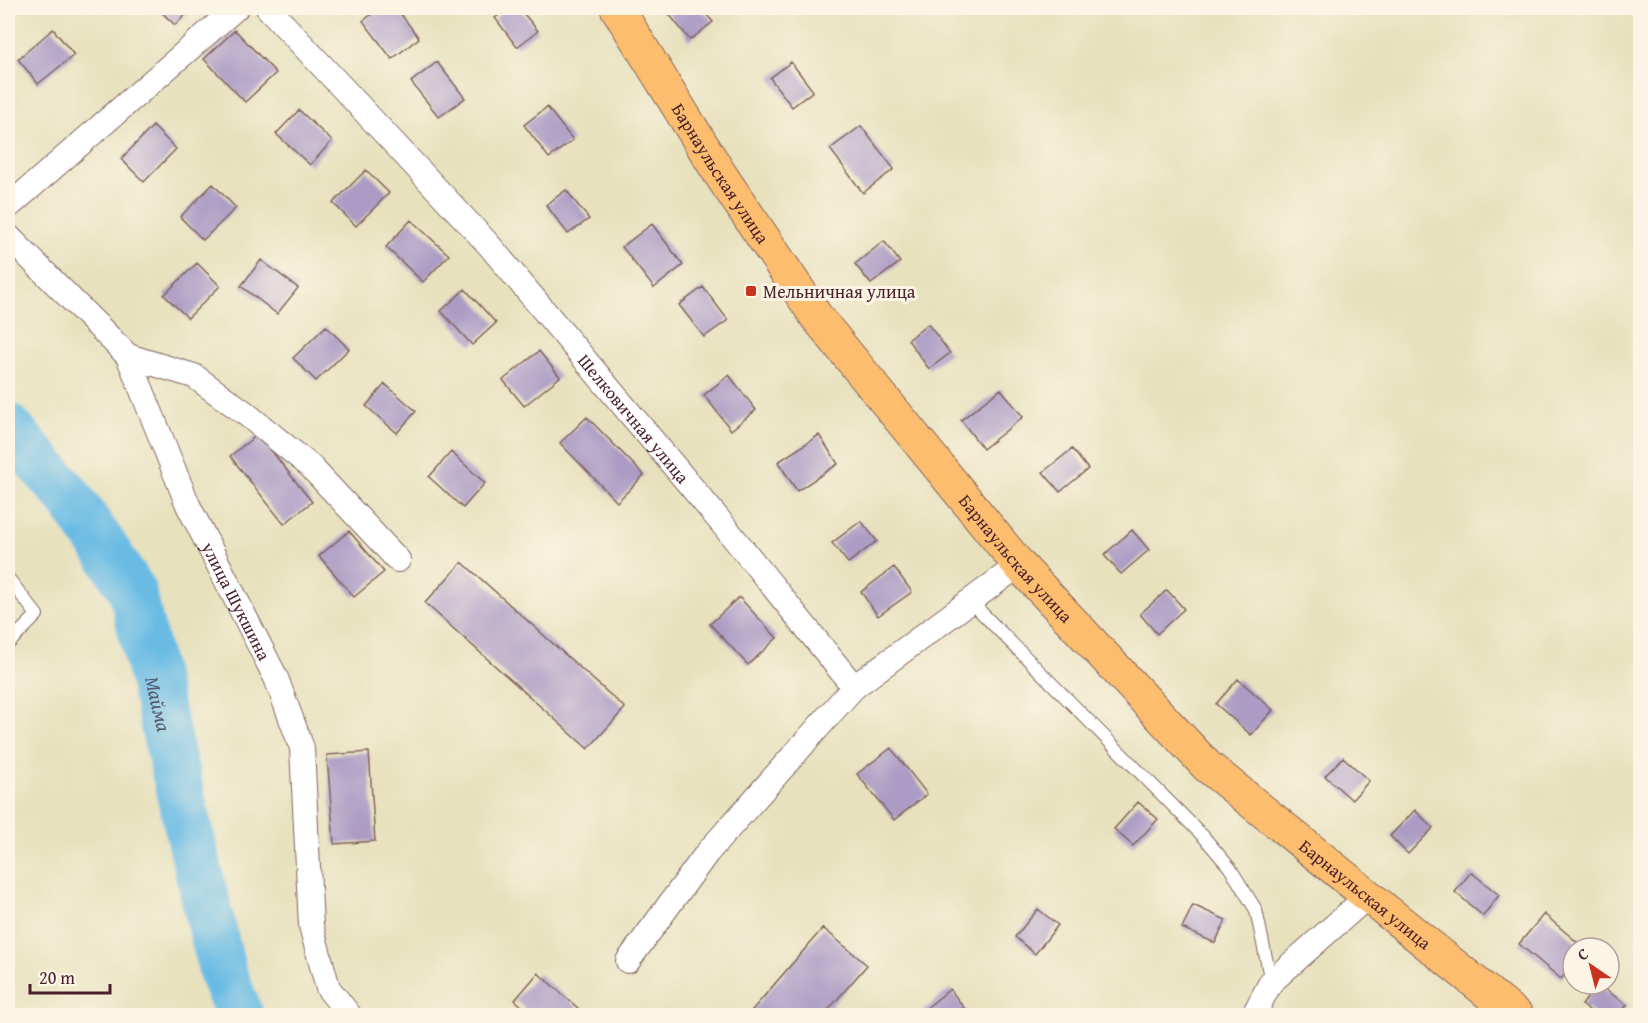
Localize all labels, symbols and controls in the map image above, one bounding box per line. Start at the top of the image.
street label: Барнаульская улица [665,97,777,249]
place label: Мельничная улица [763,278,916,305]
marker: Мельничная улица [744,284,758,298]
street label: Шелковичная улица [572,348,697,489]
street label: Барнаульская улица [953,488,1080,629]
street label: улица Шукшина [195,536,278,665]
water label: Майма [138,673,180,735]
street label: Барнаульская улица [1294,832,1438,956]
north arrow [1561,936,1621,996]
text: С [1572,941,1593,966]
scale bar [30,957,110,995]
text: 20 m [39,964,75,991]

